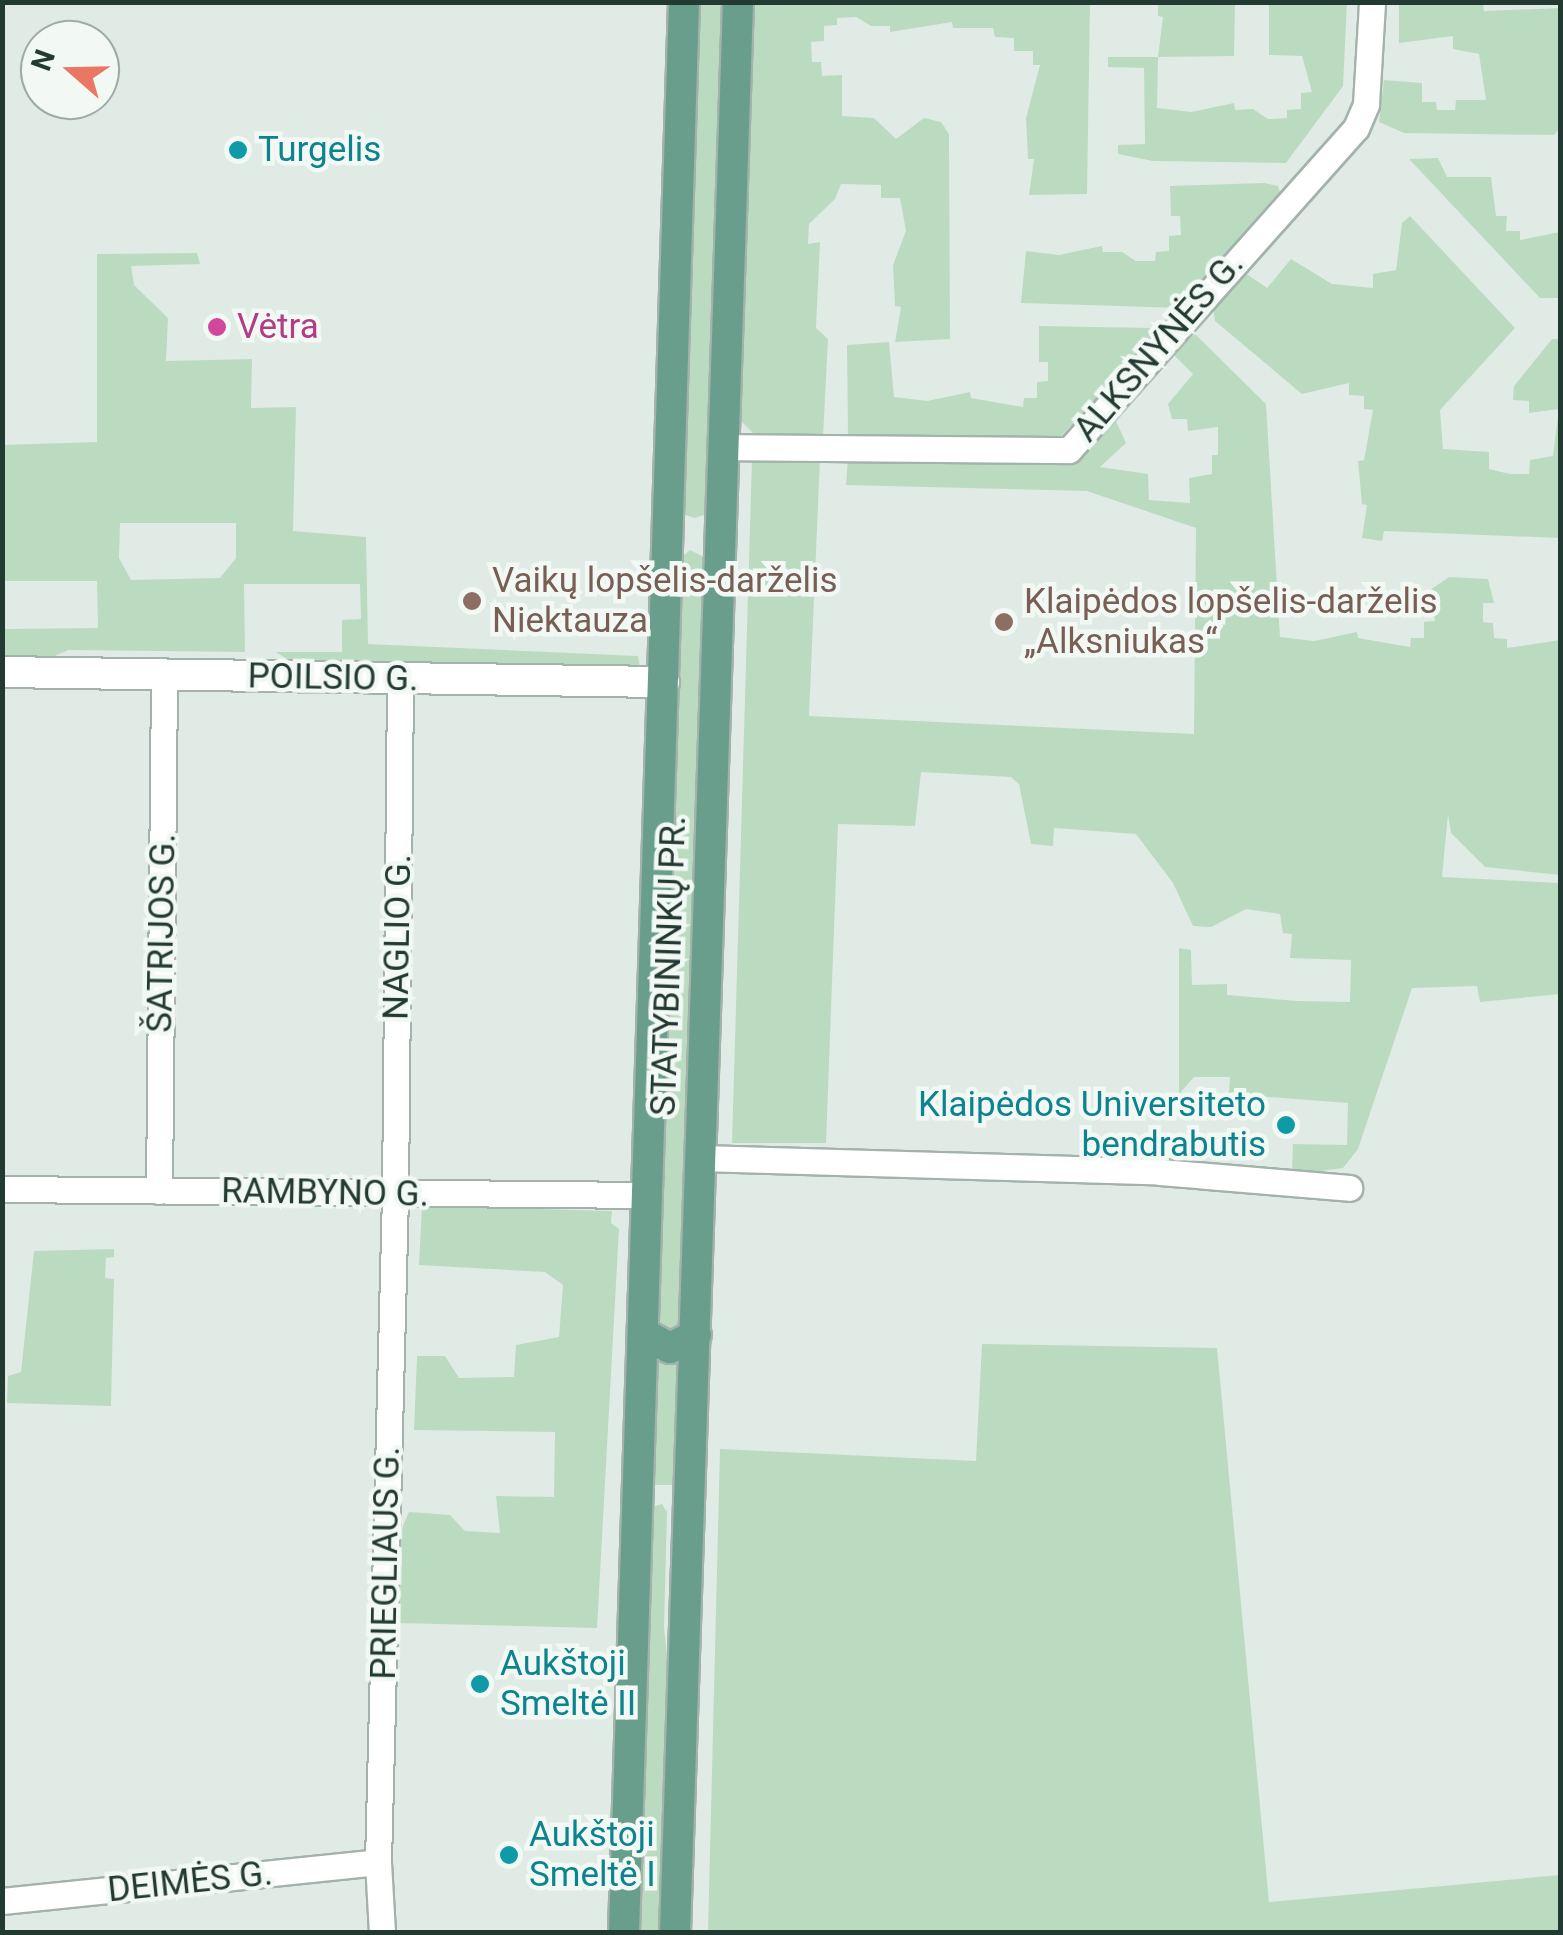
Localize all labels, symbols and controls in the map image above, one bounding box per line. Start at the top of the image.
north arrow [20,20,120,120]
text: N [24,45,62,75]
place label: Turgelis [258,129,381,171]
marker: Turgelis [227,139,249,161]
street label: ALKSNYNĖS G. [1065,244,1253,450]
place label: Vėtra [237,306,319,348]
marker: Vėtra [206,316,228,338]
place label: Vaikų lopšelis-darželis Niektauza [492,560,838,642]
place label: Klaipėdos lopšelis-darželis „Alksniukas“ [1024,581,1438,663]
marker: Vaikų lopšelis-darželis Niektauza [461,590,483,612]
marker: Klaipėdos lopšelis-darželis „Alksniukas“ [993,611,1015,633]
street label: POILSIO G. [247,656,419,700]
street label: STATYBININKŲ PR. [643,815,695,1117]
street label: ŠATRIJOS G. [139,833,185,1033]
street label: NAGLIO G. [376,854,420,1020]
place label: Klaipėdos Universiteto bendrabutis [918,1084,1266,1166]
marker: Klaipėdos Universiteto bendrabutis [1275,1114,1297,1136]
street label: RAMBYNO G. [221,1170,429,1216]
street label: PRIEGLIAUS G. [363,1446,409,1680]
place label: Aukštoji Smeltė II [500,1643,636,1725]
marker: Aukštoji Smeltė II [469,1673,491,1695]
place label: Aukštoji Smeltė I [529,1814,656,1896]
marker: Aukštoji Smeltė I [498,1844,520,1866]
street label: DEIMĖS G. [106,1852,274,1912]

